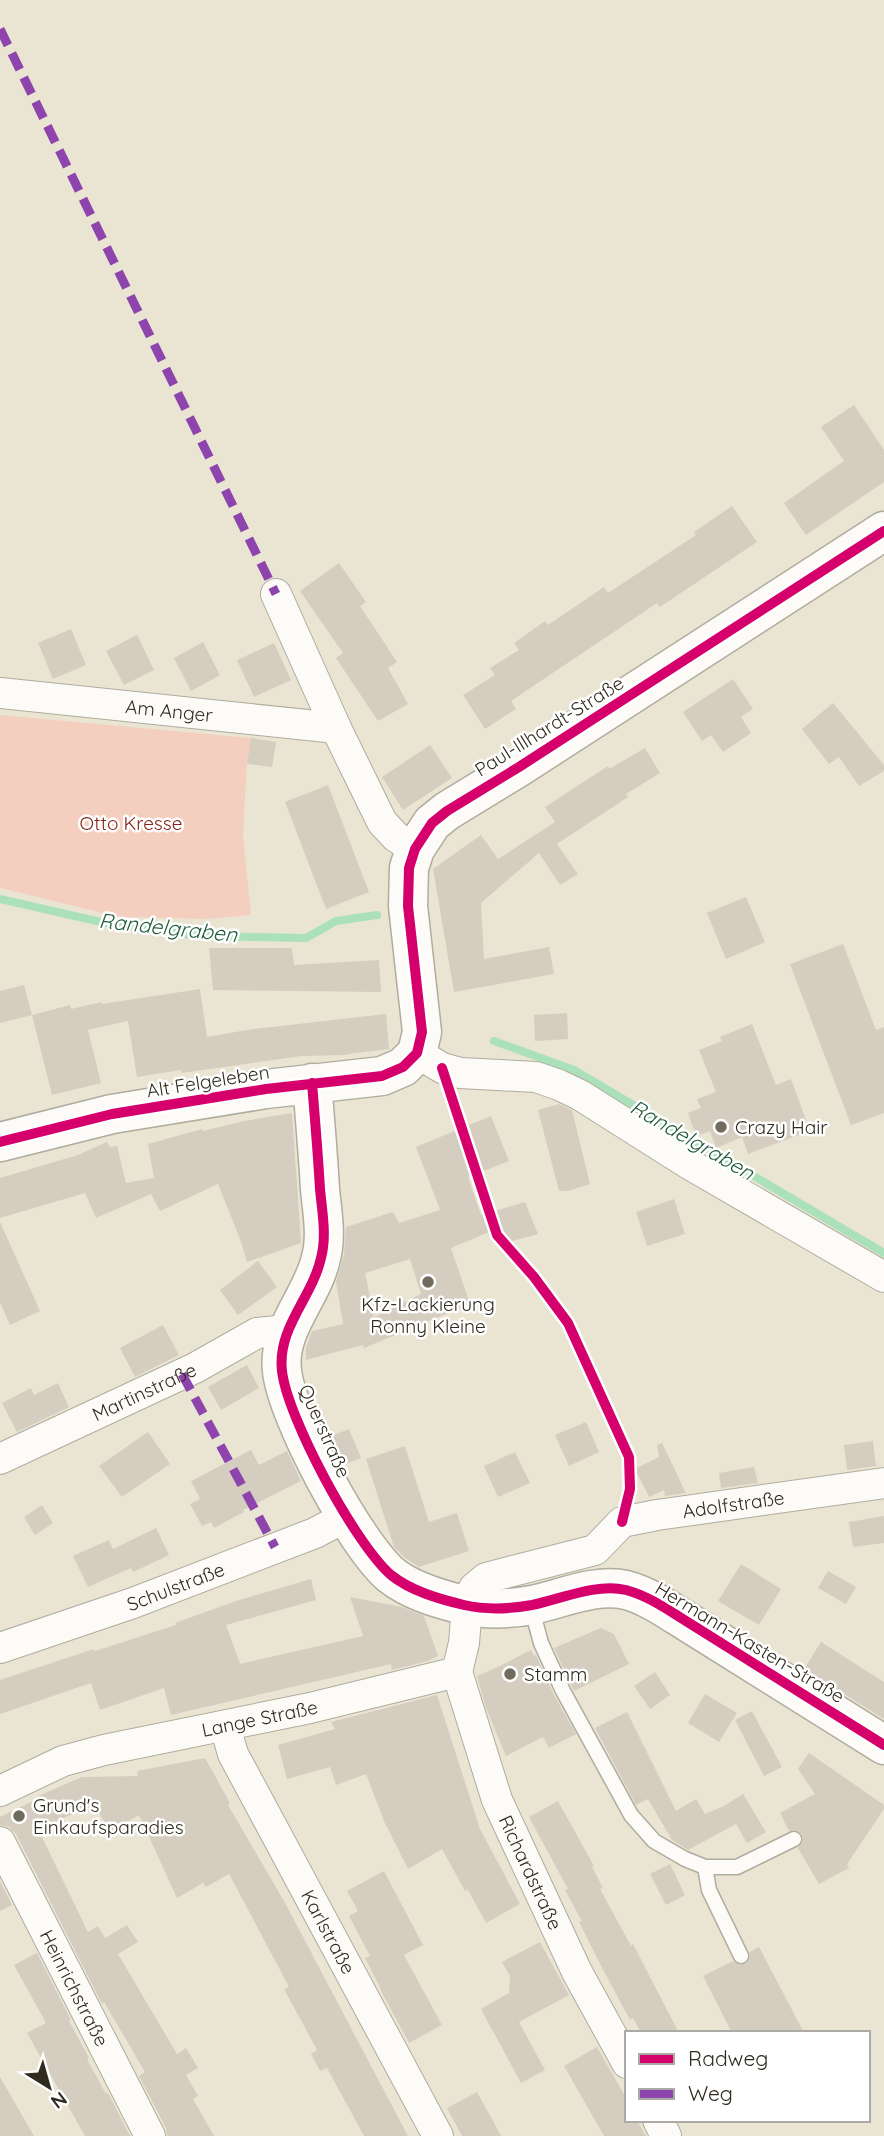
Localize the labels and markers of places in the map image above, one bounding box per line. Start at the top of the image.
place label: Crazy Hair [735,1115,828,1139]
marker: Crazy Hair [713,1119,729,1135]
marker: Kfz-Lackierung Ronny Kleine [420,1274,436,1290]
place label: Kfz-Lackierung Ronny Kleine [361,1292,495,1338]
place label: Stamm [524,1662,587,1686]
marker: Stamm [502,1666,518,1682]
place label: Grund's Einkaufsparadies [33,1793,184,1839]
marker: Grund's Einkaufsparadies [11,1808,27,1824]

